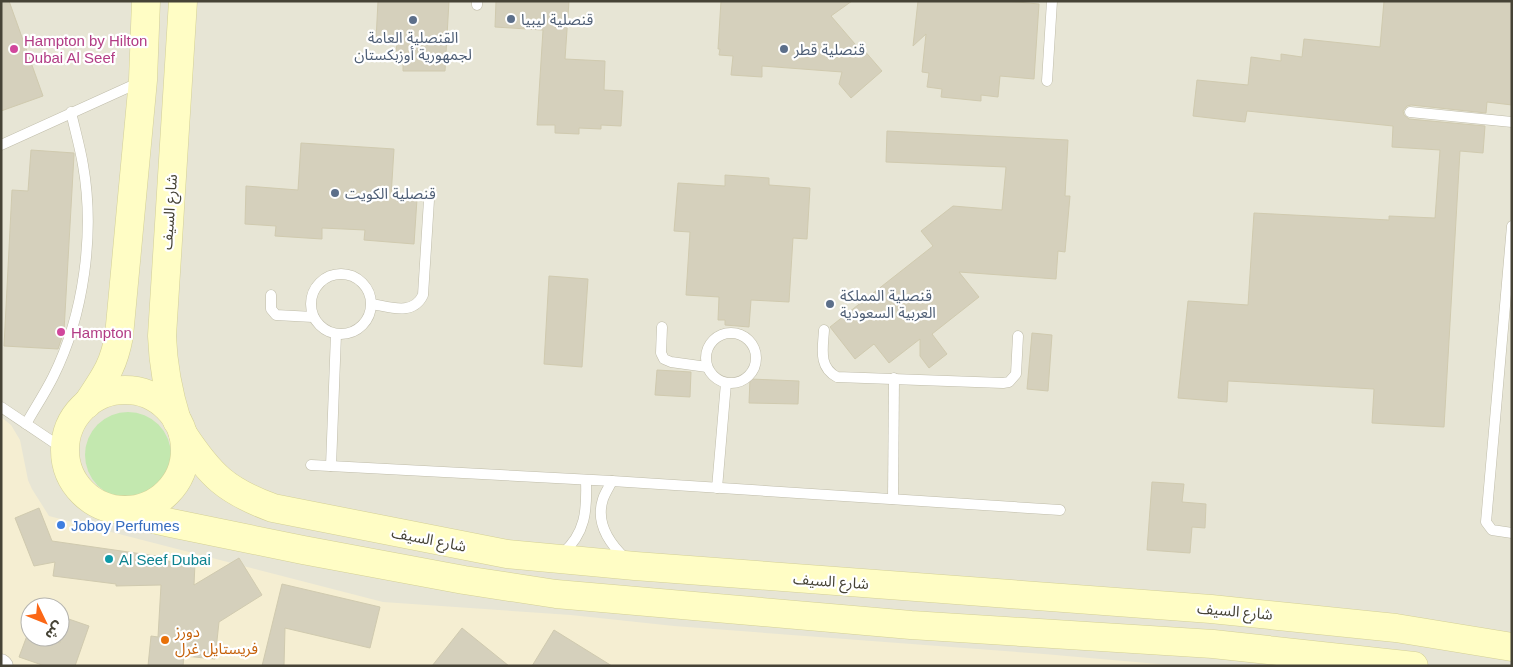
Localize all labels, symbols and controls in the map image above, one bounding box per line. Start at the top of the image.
place label: قنصلية ليبيا [521,11,594,28]
marker: قنصلية ليبيا [505,13,517,25]
marker: القنصلية العامة لجمهورية أوزبكستان [407,14,419,26]
place label: القنصلية العامة لجمهورية أوزبكستان [354,29,472,64]
place label: Hampton by Hilton Dubai Al Seef [24,32,147,66]
place label: قنصلية قطر [793,41,865,59]
marker: Hampton by Hilton Dubai Al Seef [8,43,20,55]
marker: قنصلية قطر [778,43,790,55]
street label: شارع السيف [158,173,184,251]
place label: قنصلية الكويت [345,185,436,203]
marker: قنصلية الكويت [329,187,341,199]
place label: قنصلية المملكة العربية السعودية [840,287,936,322]
marker: قنصلية المملكة العربية السعودية [824,298,836,310]
place label: Hampton [71,324,132,341]
marker: Hampton [55,326,67,338]
place label: Joboy Perfumes [71,517,179,534]
marker: Joboy Perfumes [55,519,67,531]
street label: شارع السيف [389,523,468,559]
place label: Al Seef Dubai [119,551,211,568]
marker: Al Seef Dubai [103,553,115,565]
street label: شارع السيف [792,570,870,596]
north arrow [20,597,70,647]
street label: شارع السيف [1196,599,1274,627]
text: ش [42,618,67,643]
place label: دورز فريستايل غرل [174,623,258,658]
marker: دورز فريستايل غرل [159,634,171,646]

